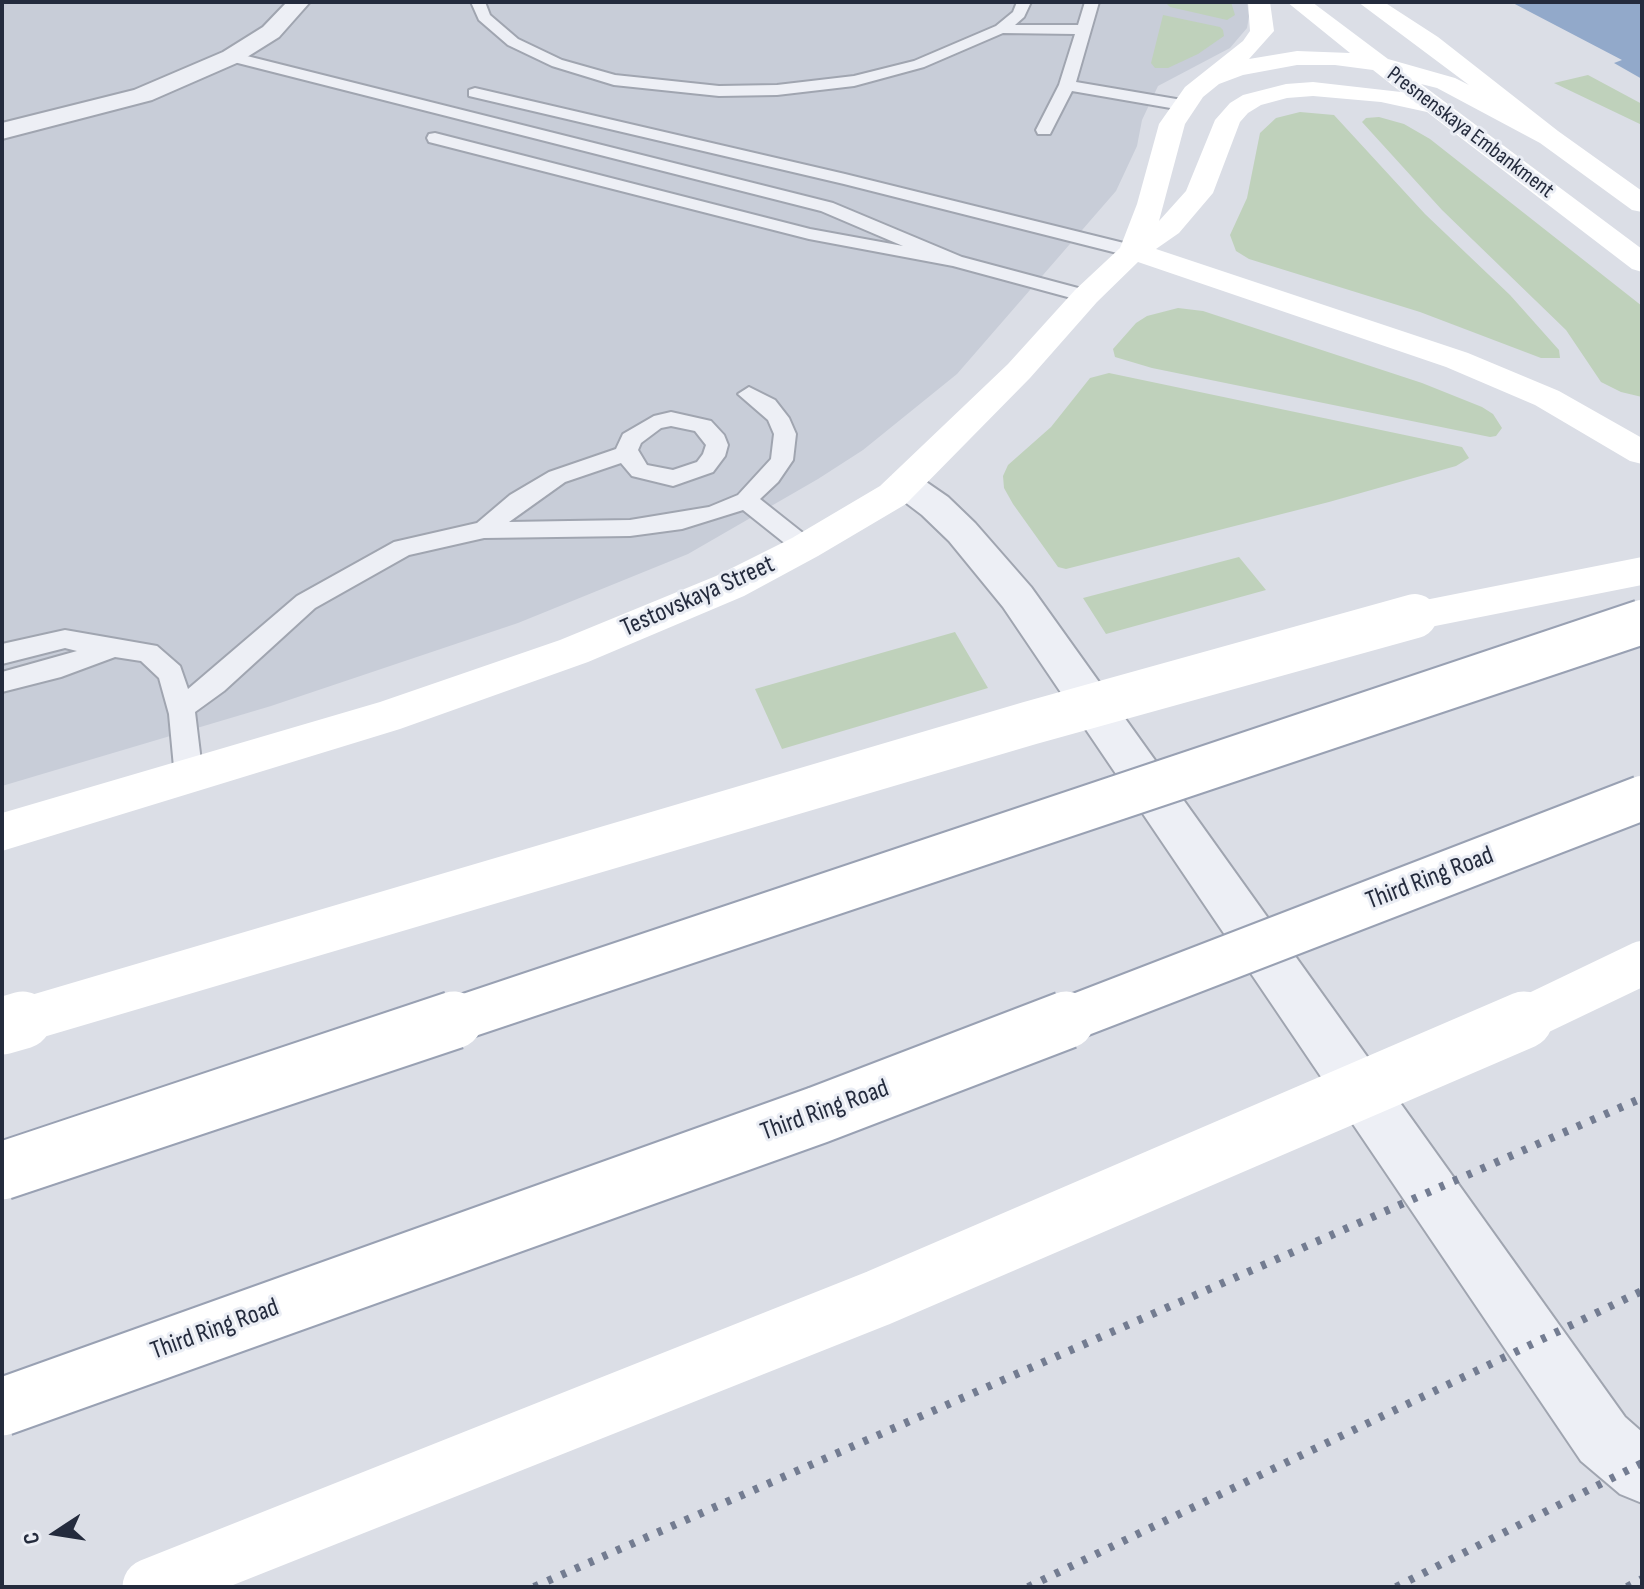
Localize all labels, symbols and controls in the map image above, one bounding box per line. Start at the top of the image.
street label: Presnenskaya Embankment [1381,62,1559,204]
street label: Testovskaya Street [616,549,780,645]
street label: Third Ring Road [1362,840,1498,918]
street label: Third Ring Road [757,1073,893,1149]
street label: Third Ring Road [147,1292,283,1368]
north arrow [16,1493,96,1573]
text: С [18,1530,46,1546]

